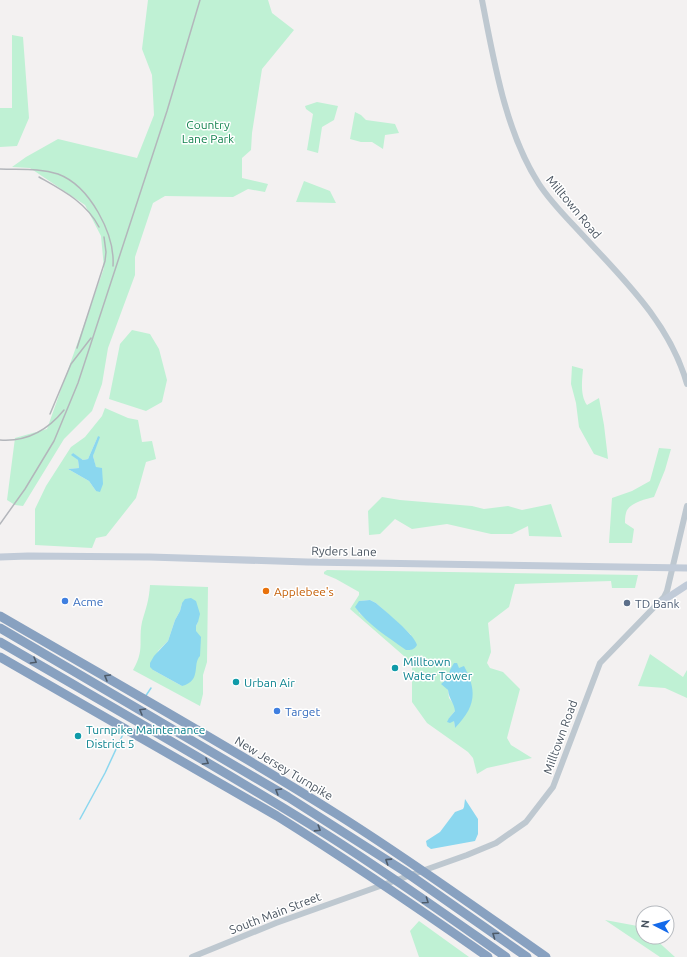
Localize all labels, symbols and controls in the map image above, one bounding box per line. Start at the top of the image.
park label: Country Lane Park [182,118,234,145]
street label: Milltown Road [544,173,604,241]
street label: Ryders Lane [311,544,377,558]
place label: Applebee's [274,585,334,598]
marker: Applebee's [261,586,271,596]
place label: Acme [73,595,103,608]
marker: Acme [60,596,70,606]
place label: TD Bank [635,597,680,610]
marker: TD Bank [622,598,632,608]
place label: Milltown Water Tower [403,655,473,682]
one-way arrow [30,657,37,664]
marker: Milltown Water Tower [390,663,400,673]
one-way arrow [103,675,111,682]
place label: Urban Air [244,676,295,689]
marker: Urban Air [231,677,241,687]
street label: Milltown Road [541,698,579,776]
place label: Target [285,705,320,718]
marker: Target [272,706,282,716]
one-way arrow [139,708,146,715]
place label: Turnpike Maintenance District 5 [86,723,205,750]
marker: Turnpike Maintenance District 5 [73,731,83,741]
street label: New Jersey Turnpike [233,734,335,802]
one-way arrow [202,758,209,765]
one-way arrow [275,788,282,795]
one-way arrow [314,824,321,832]
one-way arrow [385,858,392,865]
street label: South Main Street [227,889,323,936]
one-way arrow [422,896,429,903]
north arrow [635,905,675,945]
text: N [639,919,651,929]
one-way arrow [492,933,499,940]

